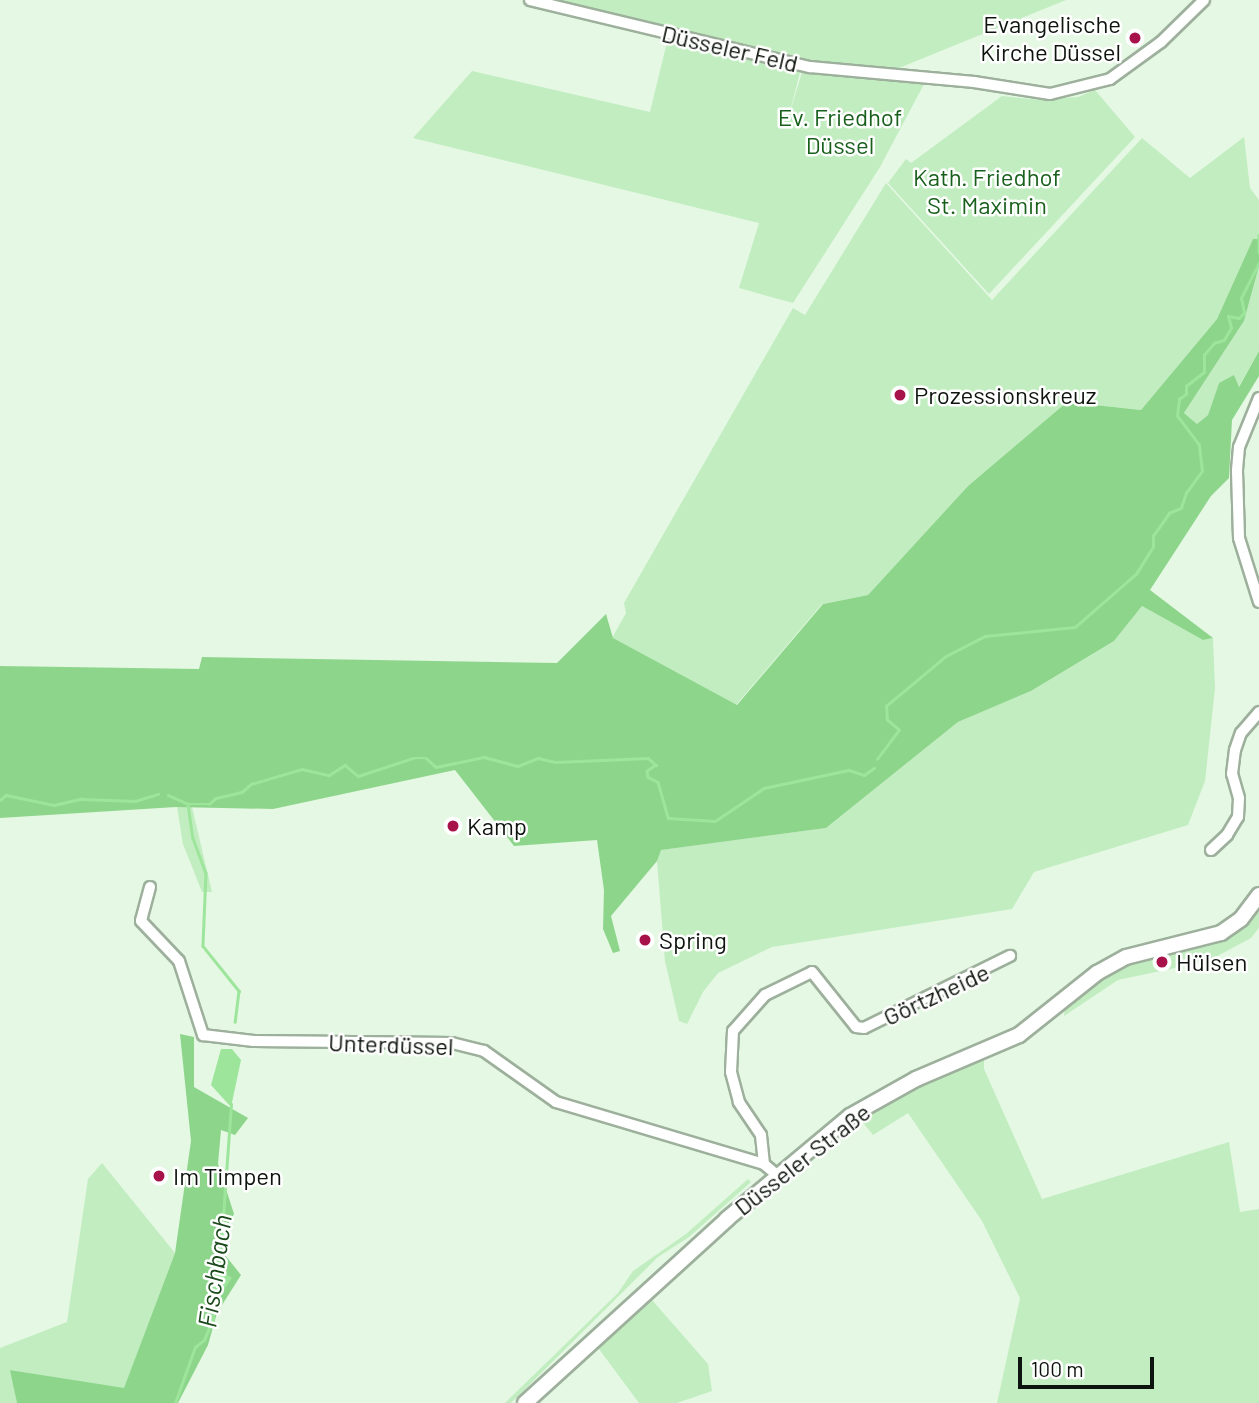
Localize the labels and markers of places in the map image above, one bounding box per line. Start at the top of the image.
place label: Evangelische Kirche Düssel [980,10,1121,66]
marker: Evangelische Kirche Düssel [1127,30,1143,46]
place label: Prozessionskreuz [914,381,1097,409]
marker: Prozessionskreuz [892,387,908,403]
place label: Kamp [467,812,527,840]
marker: Kamp [445,818,461,834]
place label: Spring [659,926,727,954]
marker: Spring [637,932,653,948]
place label: Hülsen [1176,948,1247,976]
marker: Hülsen [1154,954,1170,970]
place label: Im Timpen [173,1162,282,1190]
marker: Im Timpen [151,1168,167,1184]

